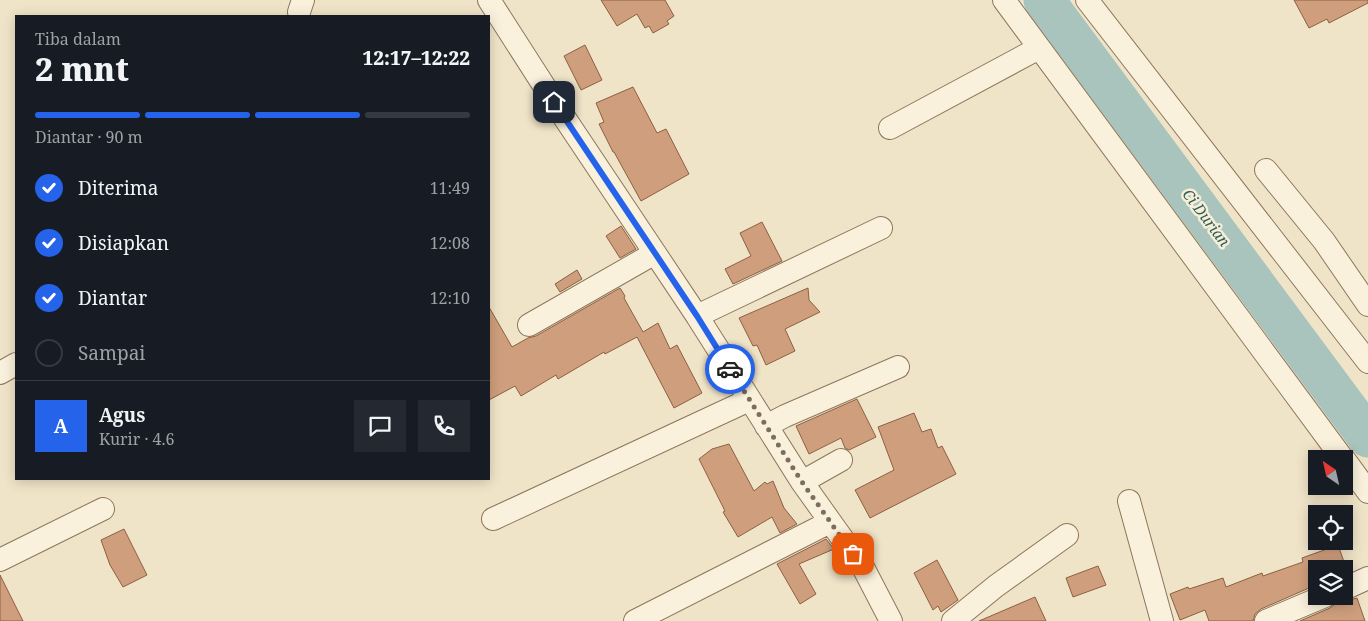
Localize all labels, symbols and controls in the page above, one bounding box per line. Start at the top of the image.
text: Tiba dalam [35,28,121,50]
text: 12:17–12:22 [362,45,470,71]
text: 2 mnt [35,47,129,90]
pin [533,81,575,123]
icon: home [540,88,568,116]
text: Diantar · 90 m [35,126,143,148]
icon: check [35,174,63,202]
text: Diterima [78,175,158,201]
text: 11:49 [430,177,470,199]
water label: Ci Durian [1179,185,1235,250]
icon: check [35,229,63,257]
text: Disiapkan [78,230,169,256]
text: 12:08 [430,232,470,254]
icon: check [35,284,63,312]
text: Diantar [78,285,147,311]
text: 12:10 [430,287,470,309]
text: Sampai [78,340,145,366]
courier [705,344,755,394]
icon: car [716,355,744,383]
button: chat [354,400,406,452]
button: phone [418,400,470,452]
text: Agus [99,402,145,428]
text: A [54,413,68,439]
text: Kurir · 4.6 [99,428,174,450]
north arrow [1308,450,1352,495]
map controls [1308,450,1353,605]
button: locate [1308,505,1353,550]
pin [832,533,874,575]
icon: bag [839,540,867,568]
button: layers [1308,560,1353,605]

